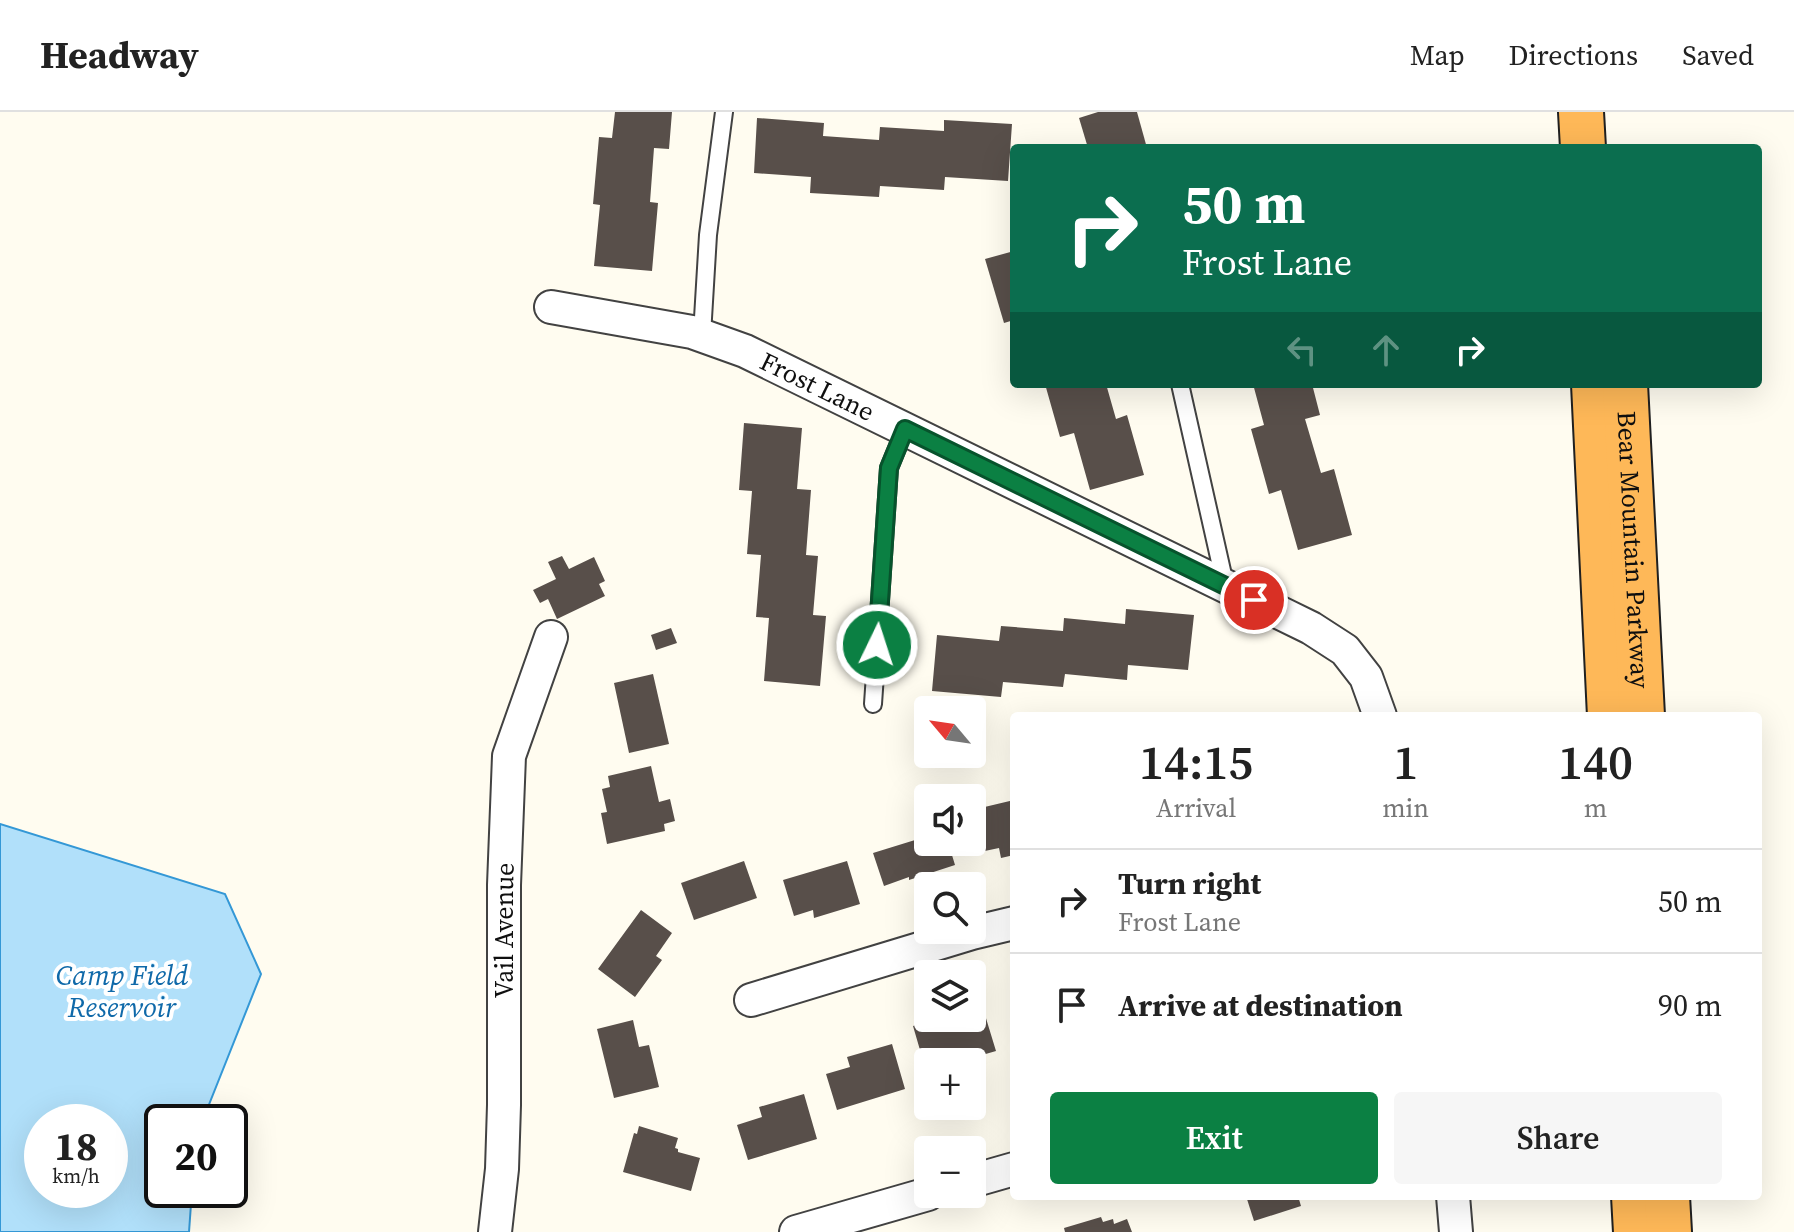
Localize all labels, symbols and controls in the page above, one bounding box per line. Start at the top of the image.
text: Headway [40,29,199,81]
text: Map [1410,36,1465,74]
text: Directions [1509,36,1638,74]
text: Saved [1682,36,1754,74]
text: 50 m [1182,165,1305,242]
icon: right [1050,176,1154,280]
text: Frost Lane [1182,238,1352,287]
icon: left [1280,328,1324,372]
icon: ahead [1364,328,1408,372]
icon: right [1448,328,1492,372]
street label: Frost Lane [754,343,880,430]
street label: Bear Mountain Parkway [1608,410,1659,690]
pin [1220,566,1288,634]
icon: arrive [1232,578,1276,622]
position arrow [835,603,919,687]
north arrow [914,696,986,768]
map controls [914,696,986,1208]
text: 14:15 [1139,729,1253,795]
text: 1 [1393,729,1418,795]
text: 140 [1558,729,1633,795]
button: sound [914,784,986,856]
text: Arrival [1156,790,1236,826]
text: min [1382,790,1429,826]
text: m [1584,790,1607,826]
street label: Vail Avenue [486,862,523,998]
text: Turn right [1118,863,1261,904]
button: search [914,872,986,944]
icon: right [1050,879,1094,923]
text: 50 m [1658,881,1722,922]
text: Frost Lane [1118,904,1241,940]
water label: Camp Field Reservoir [56,956,189,1026]
button: layers [914,960,986,1032]
icon: arrive [1050,983,1094,1027]
text: Arrive at destination [1118,985,1403,1026]
text: 90 m [1658,985,1722,1026]
button: + [914,1048,986,1120]
button: Exit [1050,1092,1378,1184]
button: Share [1394,1092,1722,1184]
speed limit sign: 20 [144,1104,248,1208]
text: 18 [54,1119,98,1173]
button: − [914,1136,986,1208]
text: km/h [52,1162,100,1190]

